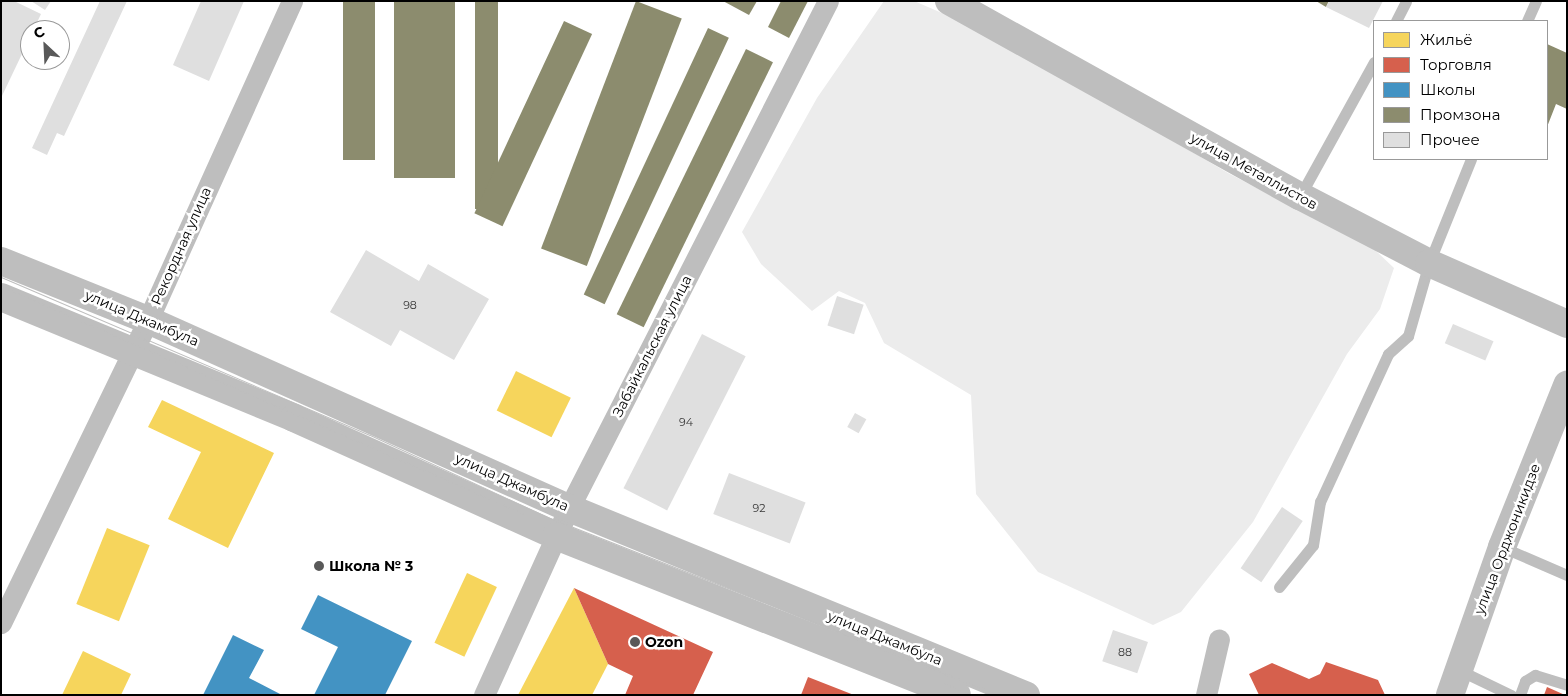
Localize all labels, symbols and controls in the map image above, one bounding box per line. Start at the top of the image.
north arrow [20,20,70,70]
legend [1373,20,1548,160]
text: С [31,22,47,43]
text: Жильё [1420,30,1473,49]
text: Торговля [1420,55,1492,74]
text: Школы [1420,80,1476,99]
text: Промзона [1420,105,1500,124]
street label: улица Металлистов [1188,129,1320,213]
text: Прочее [1420,130,1480,149]
street label: Рекордная улица [147,184,215,308]
street label: Забайкальская улица [609,272,695,420]
street label: улица Джамбула [82,286,202,350]
house number: 98 [403,298,417,312]
house number: 94 [679,415,693,429]
street label: улица Джамбула [453,449,571,515]
street label: улица Орджоникидзе [1470,461,1544,617]
house number: 92 [753,501,765,515]
place label: Школа № 3 [329,558,413,574]
marker: Школа № 3 [313,560,325,572]
street label: улица Джамбула [825,607,945,669]
place label: Ozon [645,634,683,650]
marker: Ozon [629,636,641,648]
house number: 88 [1118,645,1132,659]

